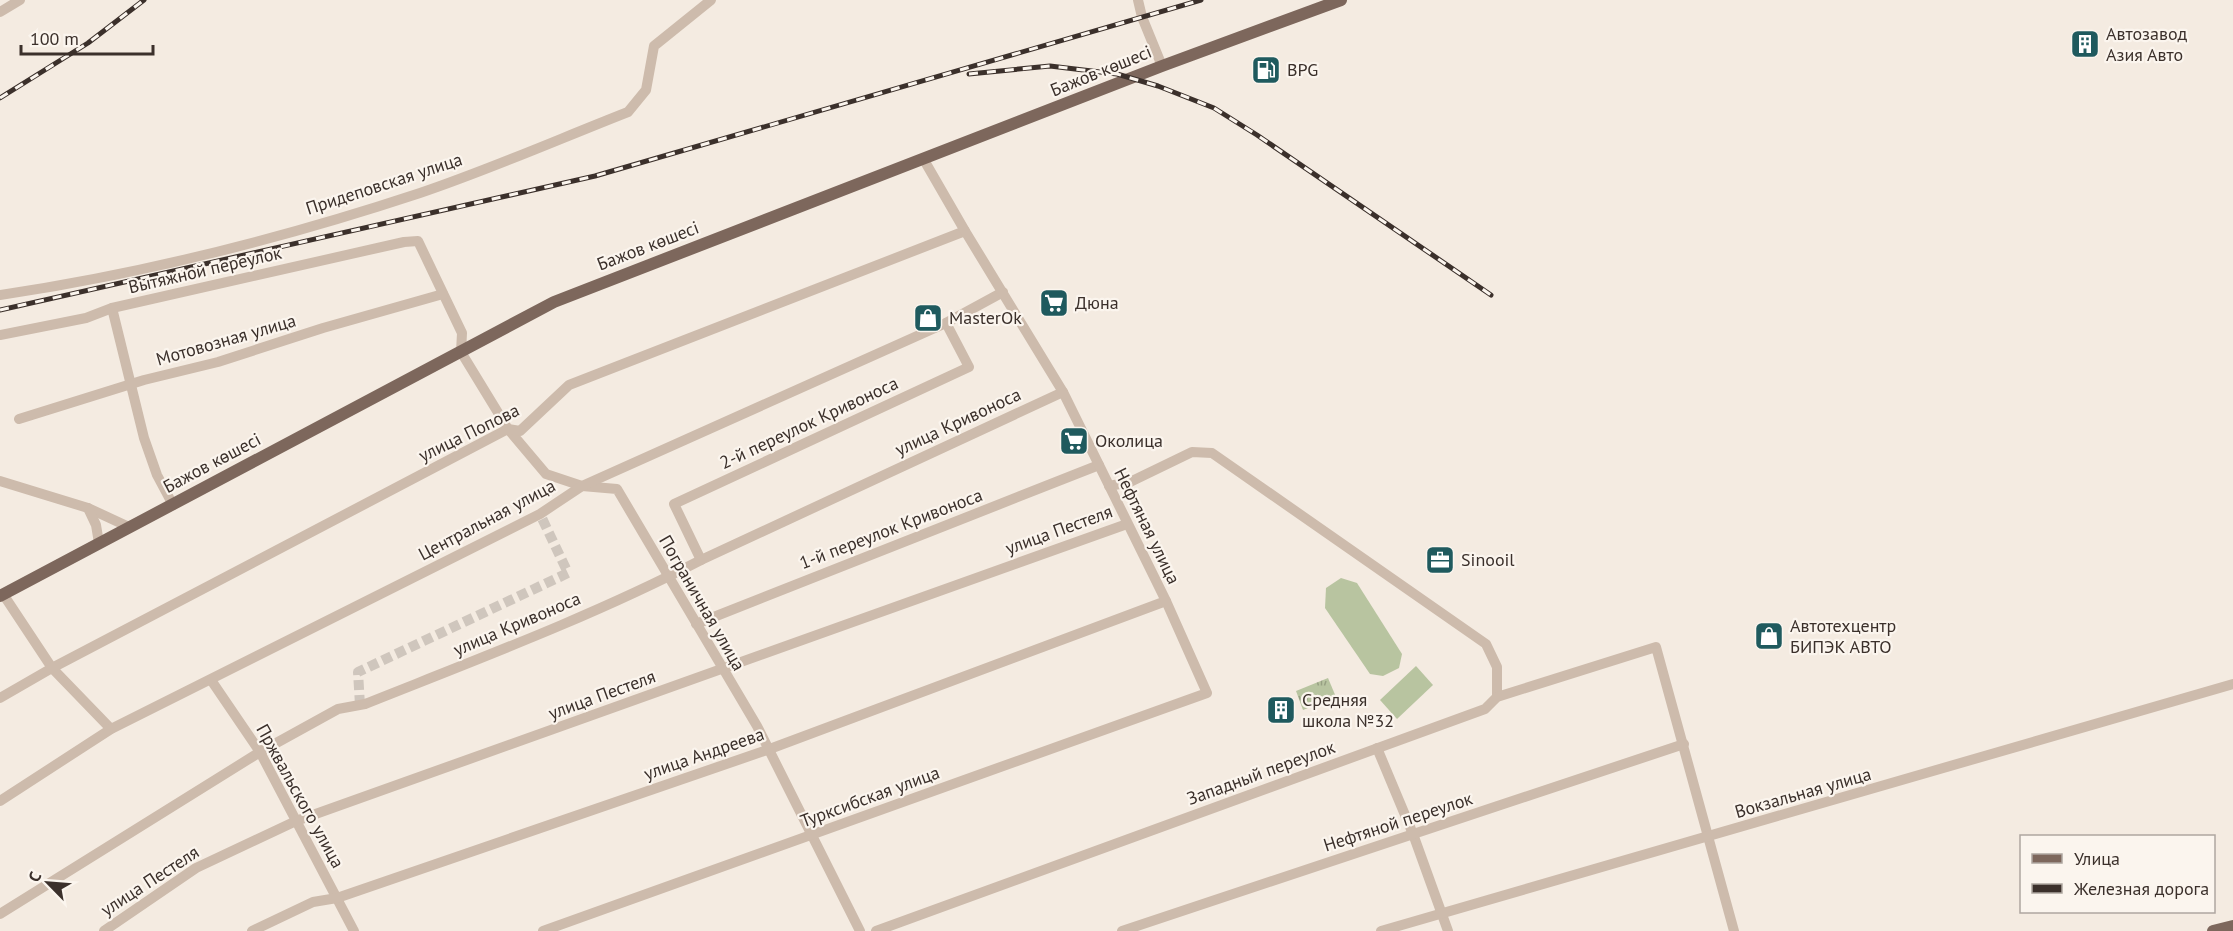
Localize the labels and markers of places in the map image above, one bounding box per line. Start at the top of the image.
place label: Автозавод Азия Авто [2106,22,2187,66]
building icon: Автозавод Азия Авто [2069,28,2101,60]
fuel station icon: BPG [1250,54,1282,86]
place label: BPG [1287,58,1318,81]
supermarket icon: Дюна [1038,287,1070,319]
place label: Дюна [1075,291,1119,314]
shop icon: MasterOk [912,302,944,334]
place label: MasterOk [949,306,1022,329]
supermarket icon: Околица [1058,425,1090,457]
place label: Околица [1095,429,1163,452]
office icon: Sinooil [1424,544,1456,576]
place label: Sinooil [1461,548,1515,571]
place label: Автотехцентр БИПЭК АВТО [1790,614,1896,658]
shop icon: Автотехцентр БИПЭК АВТО [1753,620,1785,652]
place label: Средняя школа №32 [1302,688,1394,732]
building icon: Средняя школа №32 [1265,694,1297,726]

